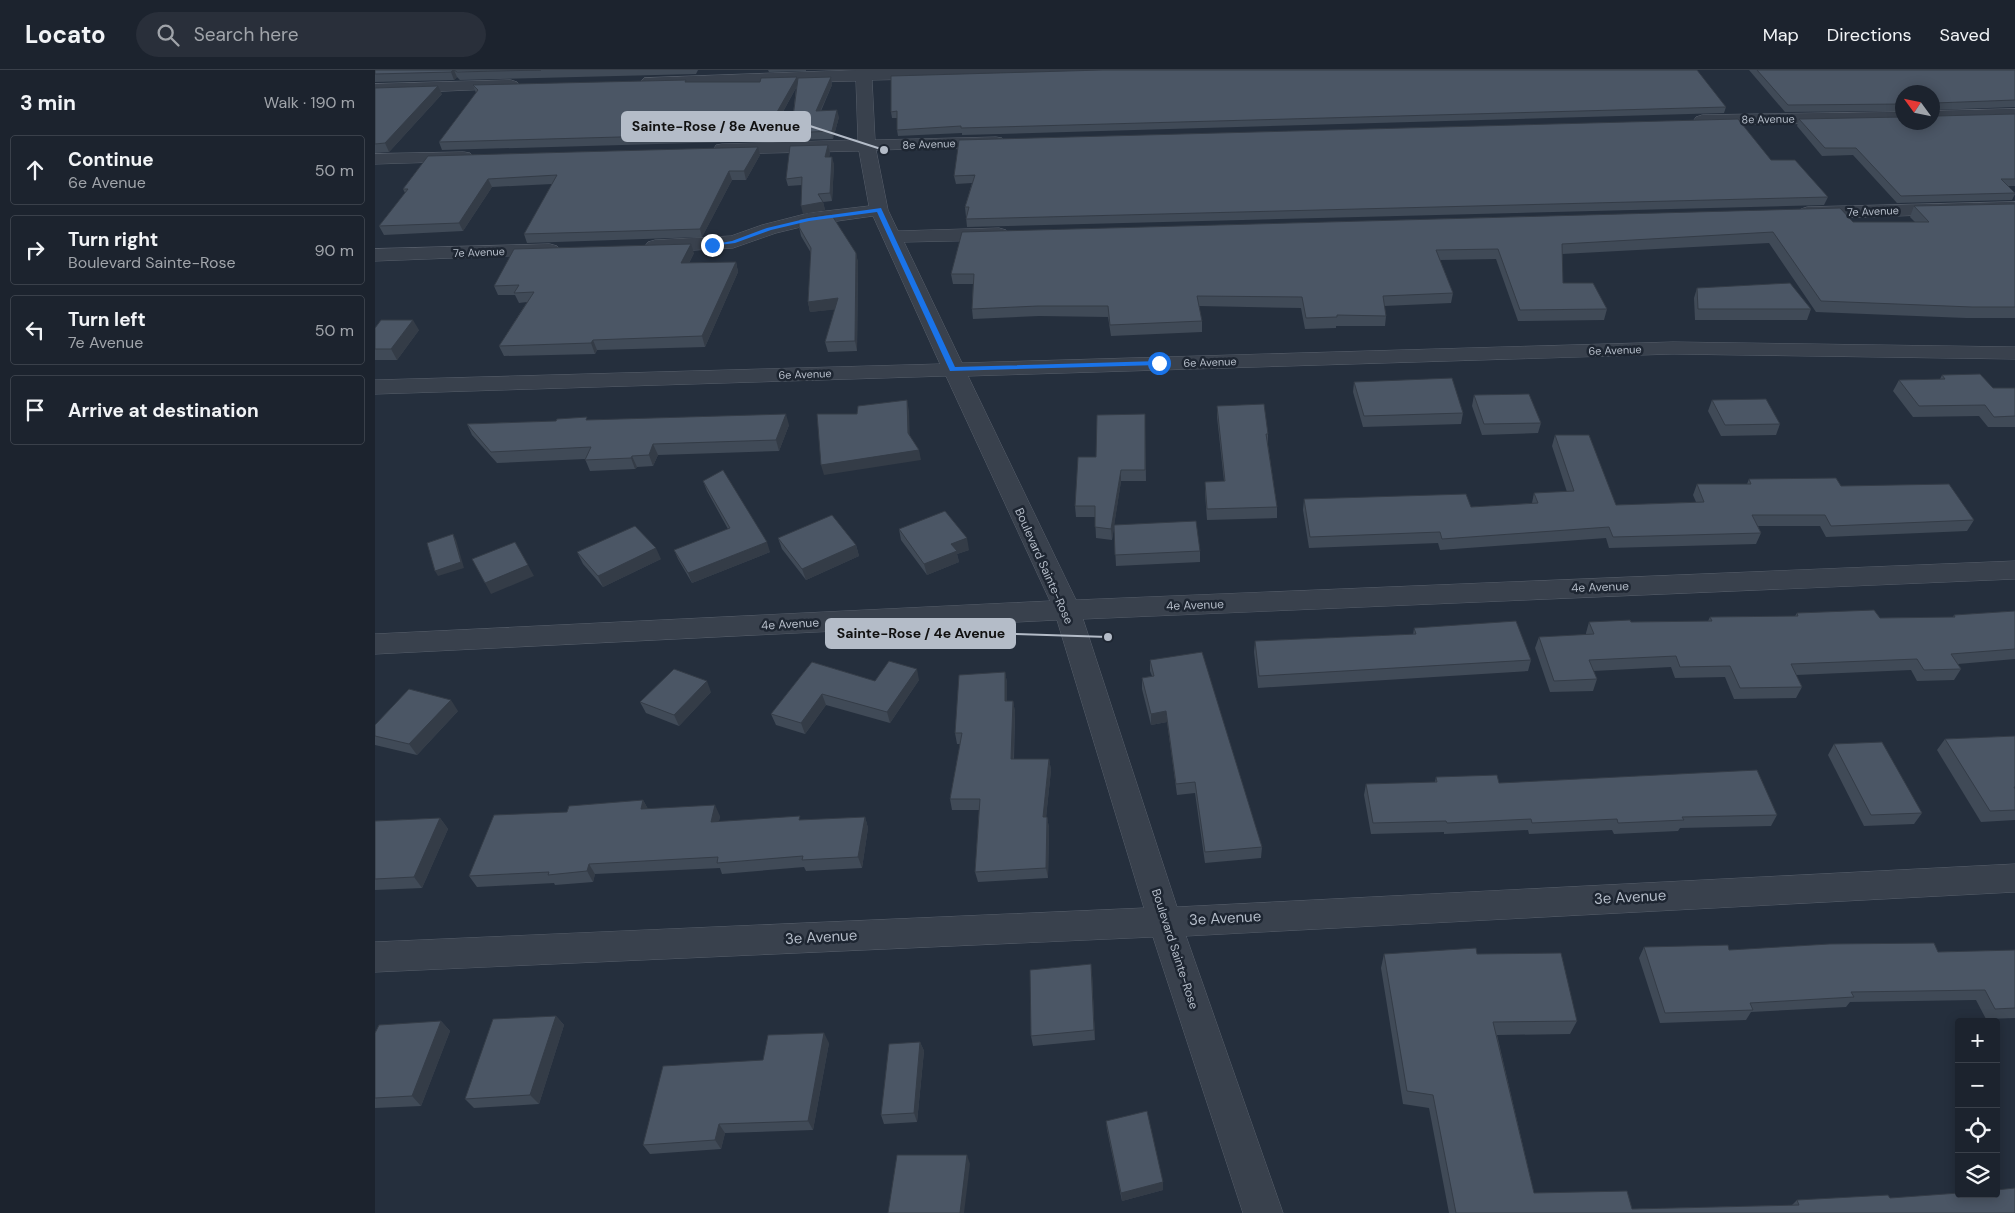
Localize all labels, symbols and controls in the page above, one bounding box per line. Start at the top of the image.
search box [136,12,486,57]
text: Locato [25,19,106,50]
icon: search [154,21,182,49]
text: Search here [194,22,299,47]
text: Map [1763,23,1799,47]
text: Directions [1827,23,1912,47]
text: Saved [1940,23,1990,47]
north arrow [1895,85,1940,130]
text: 3 min [20,89,76,117]
text: Walk · 190 m [264,92,355,113]
callout: Sainte-Rose / 8e Avenue [622,112,810,141]
street label: 8e Avenue [1741,112,1795,126]
text: Sainte-Rose / 8e Avenue [632,117,800,135]
street label: 8e Avenue [902,136,956,152]
text: Continue [68,147,154,172]
icon: ahead [21,156,49,184]
text: 50 m [315,160,354,181]
text: 6e Avenue [68,172,146,193]
street label: 7e Avenue [1847,203,1899,219]
text: Turn right [68,227,158,252]
route end [701,234,724,257]
icon: right [21,236,49,264]
text: 90 m [314,240,354,261]
street label: 7e Avenue [453,244,505,260]
text: Boulevard Sainte-Rose [68,252,236,273]
text: Turn left [68,307,146,332]
icon: left [21,316,49,344]
text: 50 m [315,320,354,341]
text: 7e Avenue [68,332,143,353]
street label: 6e Avenue [1588,342,1642,358]
route start [1148,352,1171,375]
street label: 6e Avenue [1183,354,1237,370]
street label: 6e Avenue [778,366,832,382]
icon: arrive [21,396,49,424]
text: Arrive at destination [68,398,259,423]
street label: Boulevard Sainte-Rose [1011,505,1077,627]
street label: 4e Avenue [1571,578,1629,596]
street label: 4e Avenue [1166,596,1224,614]
street label: 4e Avenue [761,614,820,634]
callout: Sainte-Rose / 4e Avenue [826,619,1015,648]
text: Sainte-Rose / 4e Avenue [837,624,1005,642]
street label: 3e Avenue [1593,885,1667,909]
street label: Boulevard Sainte-Rose [1148,887,1202,1011]
street label: 3e Avenue [1188,906,1262,930]
street label: 3e Avenue [784,925,858,949]
map controls [1955,1018,2000,1198]
button: + [1955,1018,2000,1063]
button: − [1955,1063,2000,1108]
button: locate [1955,1108,2000,1153]
button: layers [1955,1153,2000,1198]

